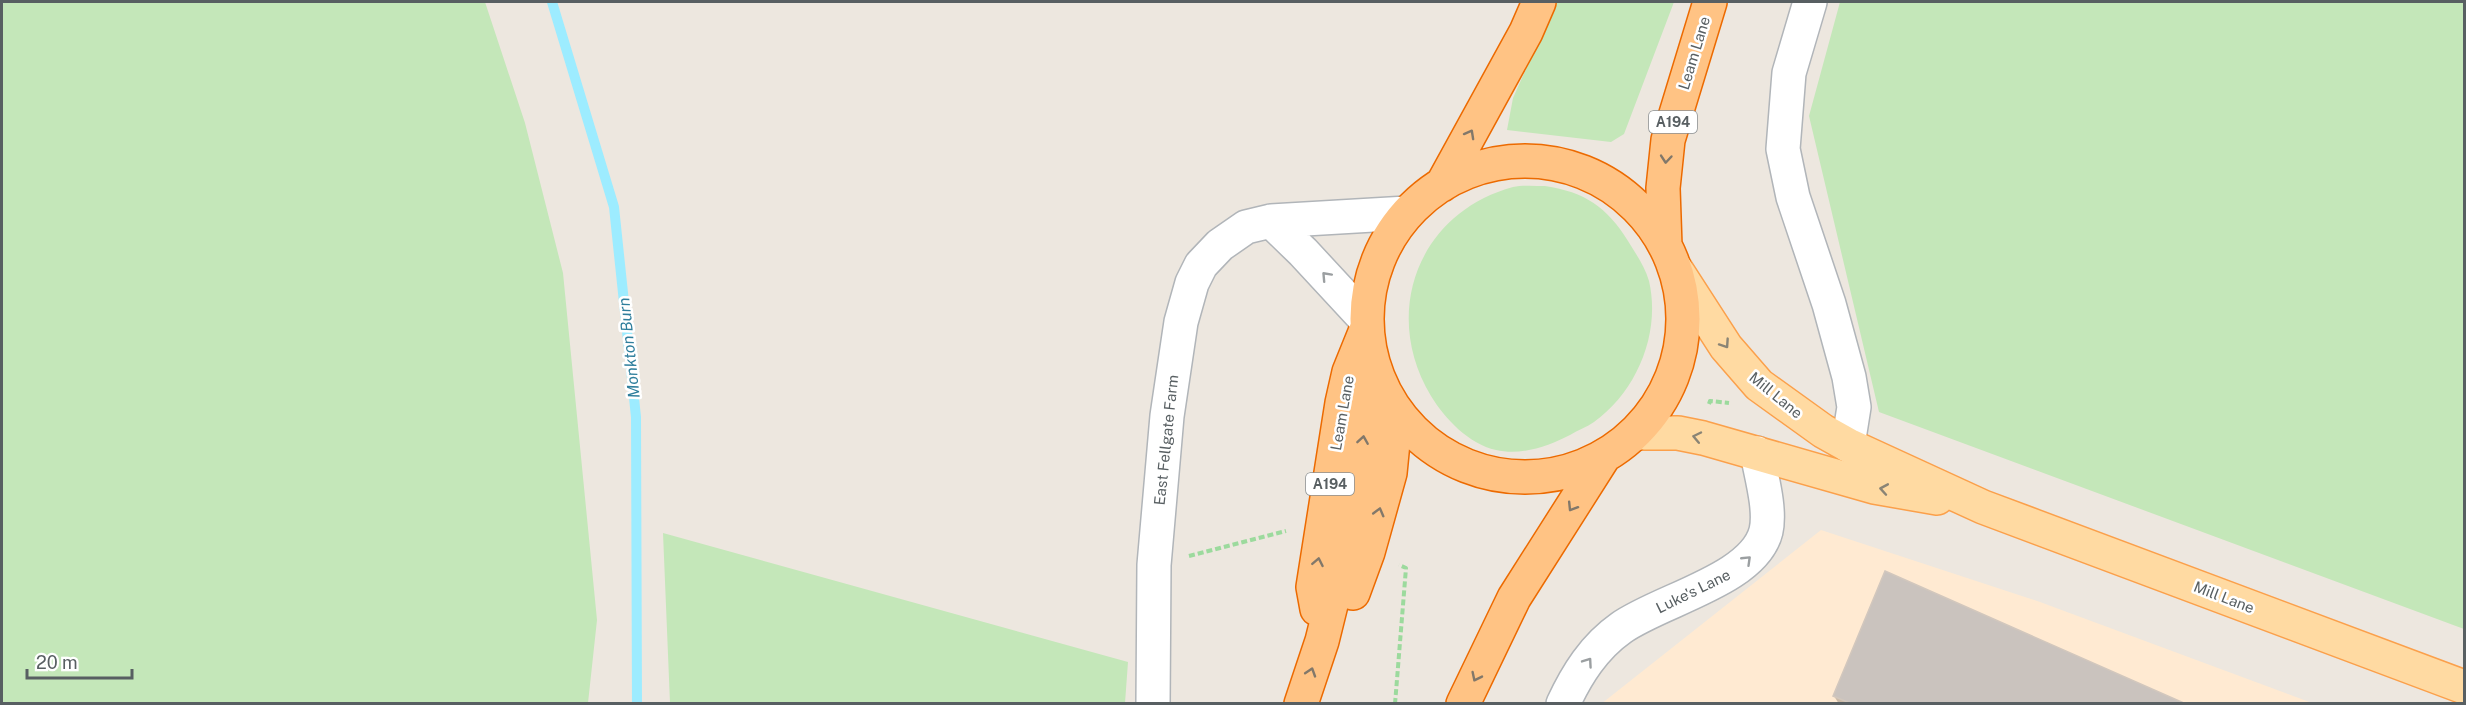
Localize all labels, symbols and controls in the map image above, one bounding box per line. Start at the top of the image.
street label: Leam Lane [1675,14,1713,92]
road number: A194 [1649,111,1697,133]
one-way arrow [1463,130,1474,140]
one-way arrow [1660,154,1673,163]
one-way arrow [1322,273,1333,283]
water label: Monkton Burn [614,297,644,399]
one-way arrow [1717,338,1729,348]
street label: Mill Lane [1746,368,1806,422]
street label: East Fellgate Farm [1151,374,1181,506]
street label: Leam Lane [1327,374,1357,452]
one-way arrow [1692,431,1702,444]
one-way arrow [1356,435,1369,445]
road number: A194 [1306,473,1354,495]
one-way arrow [1880,483,1890,496]
one-way arrow [1567,501,1579,511]
one-way arrow [1372,507,1384,518]
one-way arrow [1740,557,1751,568]
one-way arrow [1311,558,1324,568]
street label: Luke's Lane [1653,566,1733,616]
street label: Mill Lane [2191,578,2257,616]
scale bar [27,642,132,680]
text: 20 m [36,652,78,673]
one-way arrow [1581,657,1592,668]
one-way arrow [1304,667,1317,678]
one-way arrow [1472,670,1483,681]

